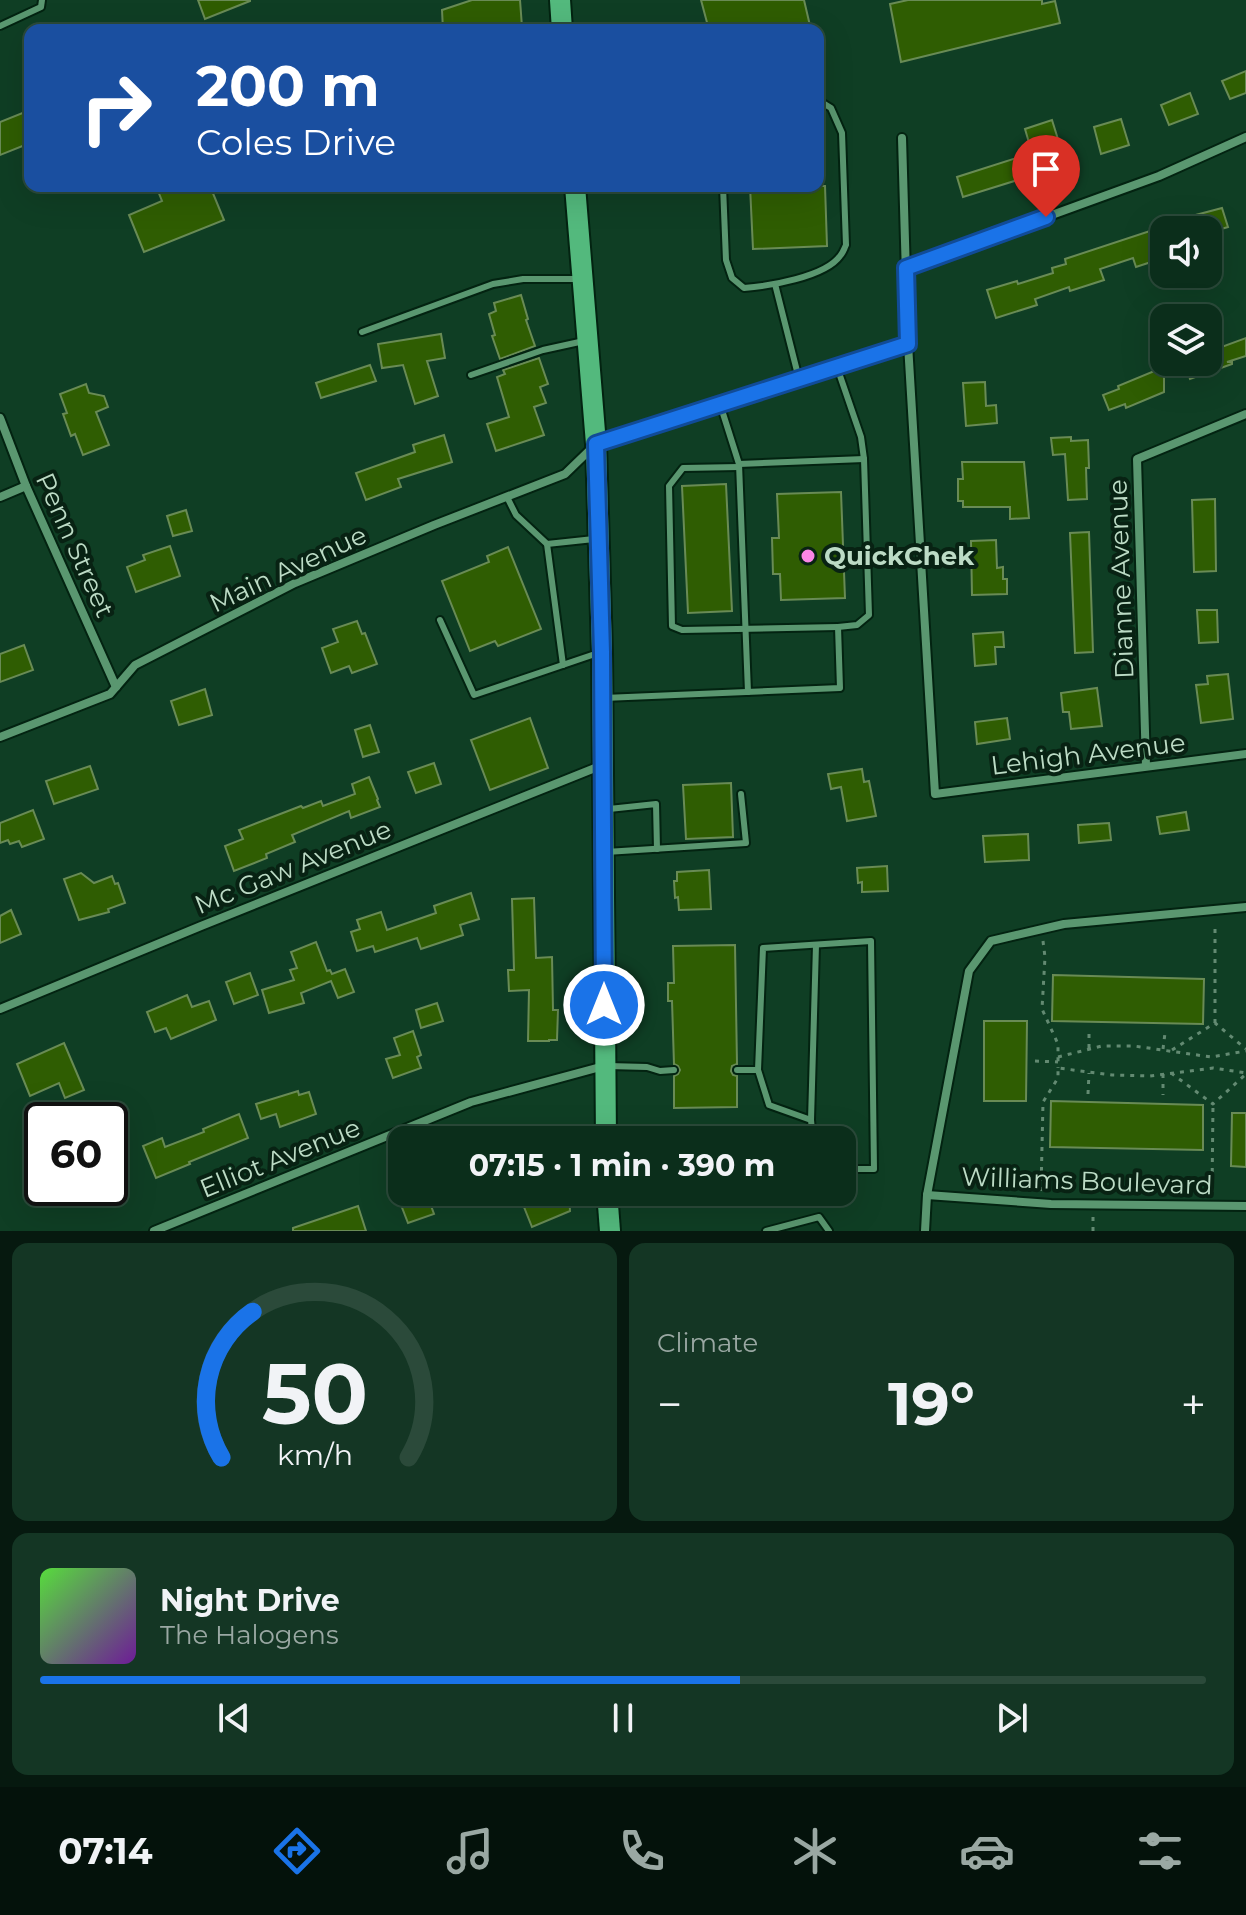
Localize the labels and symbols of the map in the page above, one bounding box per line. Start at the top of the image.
pin [1012,135,1080,217]
street label: Penn Street [29,468,121,622]
street label: Dianne Avenue [1102,479,1140,679]
street label: Main Avenue [204,519,372,619]
place label: QuickChek [824,540,975,572]
marker: QuickChek [799,547,817,565]
street label: Lehigh Avenue [989,726,1187,782]
street label: Mc Gaw Avenue [190,813,396,921]
position arrow [562,963,646,1047]
speed limit sign: 60 [24,1102,128,1206]
street label: Elliot Avenue [195,1111,365,1205]
street label: Williams Boulevard [961,1161,1213,1201]

